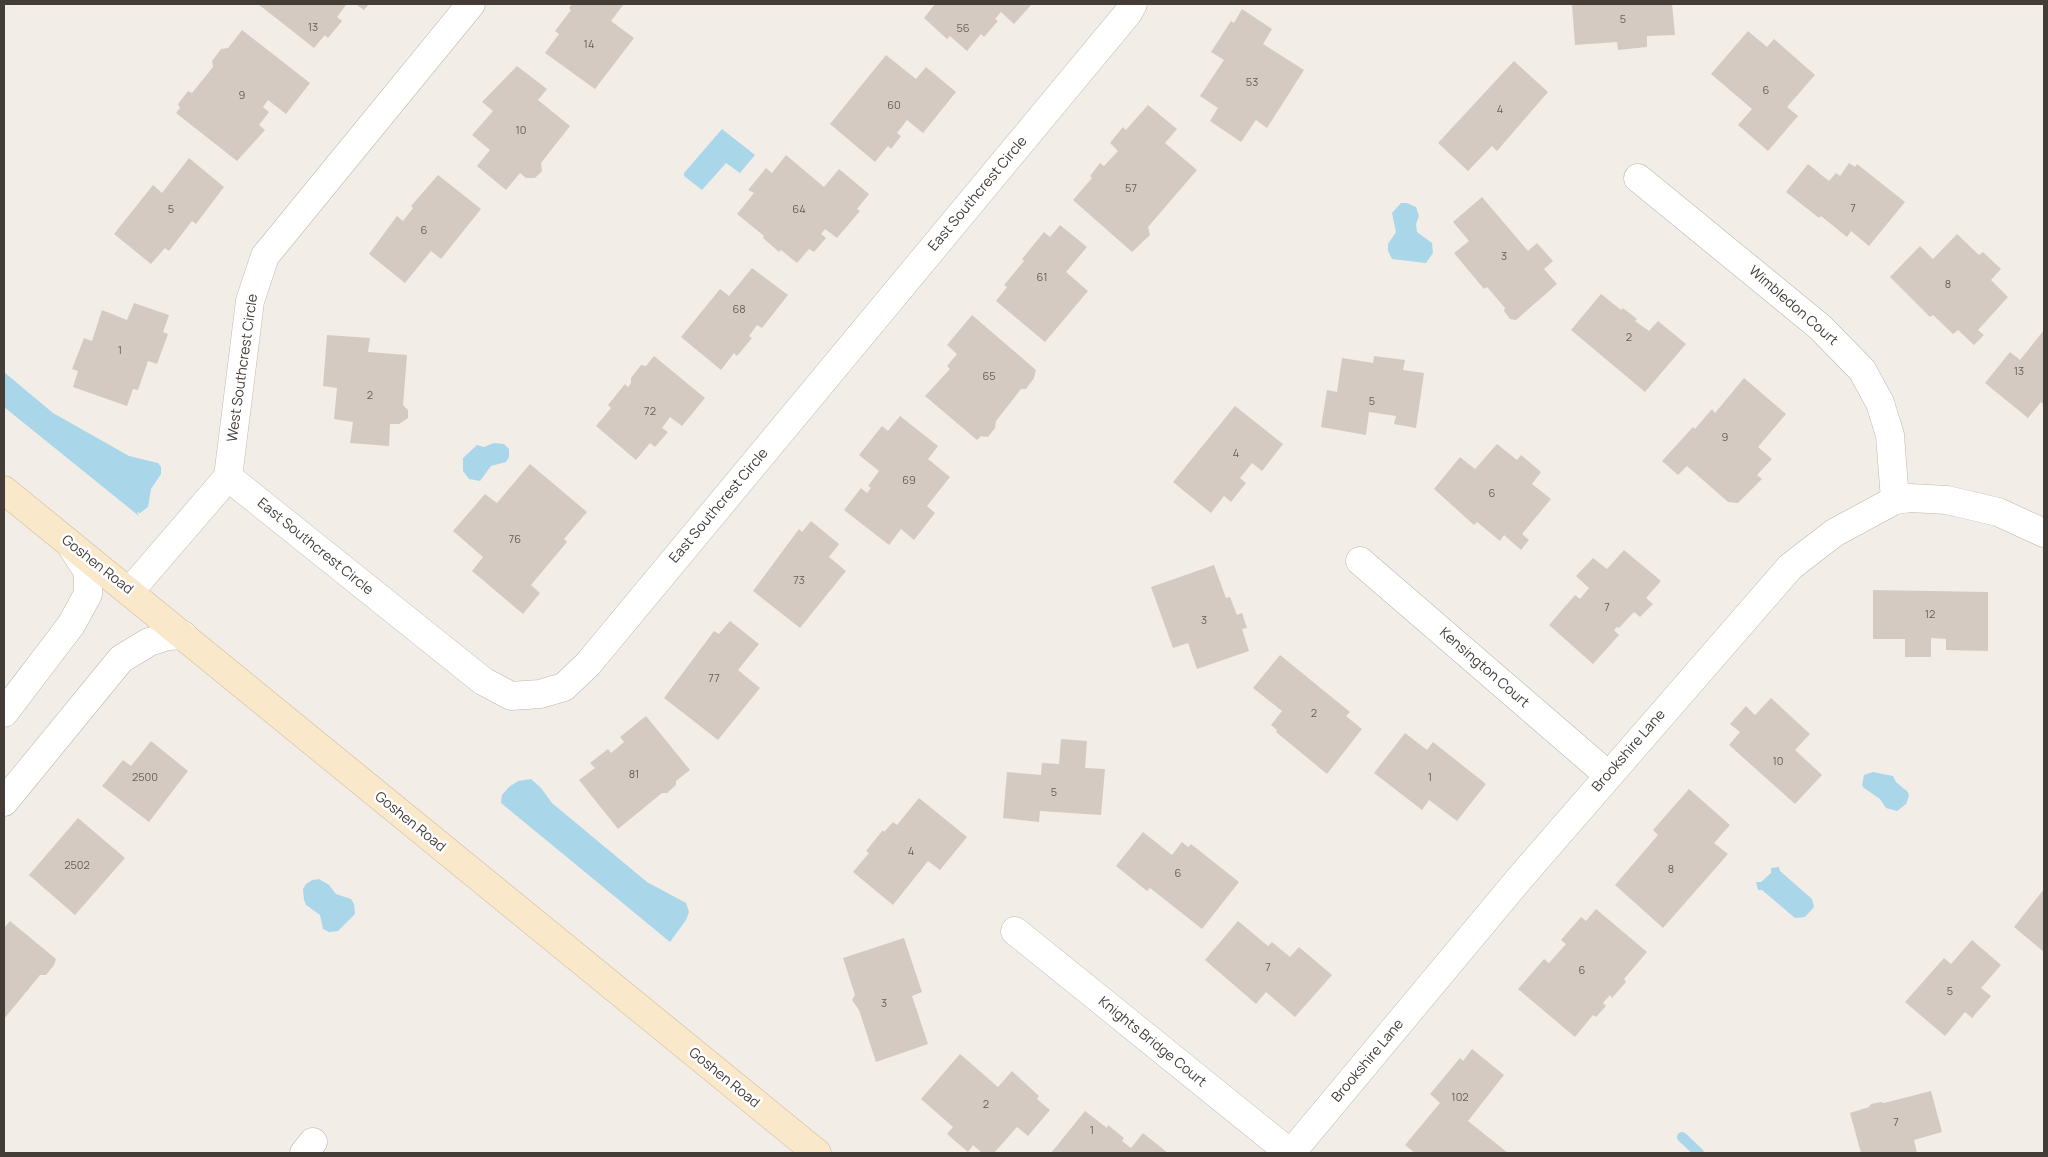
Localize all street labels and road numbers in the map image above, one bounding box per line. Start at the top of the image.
street label: East Southcrest Circle [925,133,1031,255]
street label: Wimbledon Court [1745,263,1841,349]
street label: West Southcrest Circle [224,293,262,443]
street label: East Southcrest Circle [666,445,772,567]
street label: East Southcrest Circle [254,495,376,599]
street label: Goshen Road [58,532,136,598]
street label: Kensington Court [1436,625,1532,711]
street label: Brookshire Lane [1589,707,1669,795]
street label: Goshen Road [371,788,449,856]
street label: Knights Bridge Court [1095,993,1209,1091]
street label: Brookshire Lane [1328,1016,1408,1106]
street label: Goshen Road [685,1044,763,1112]

